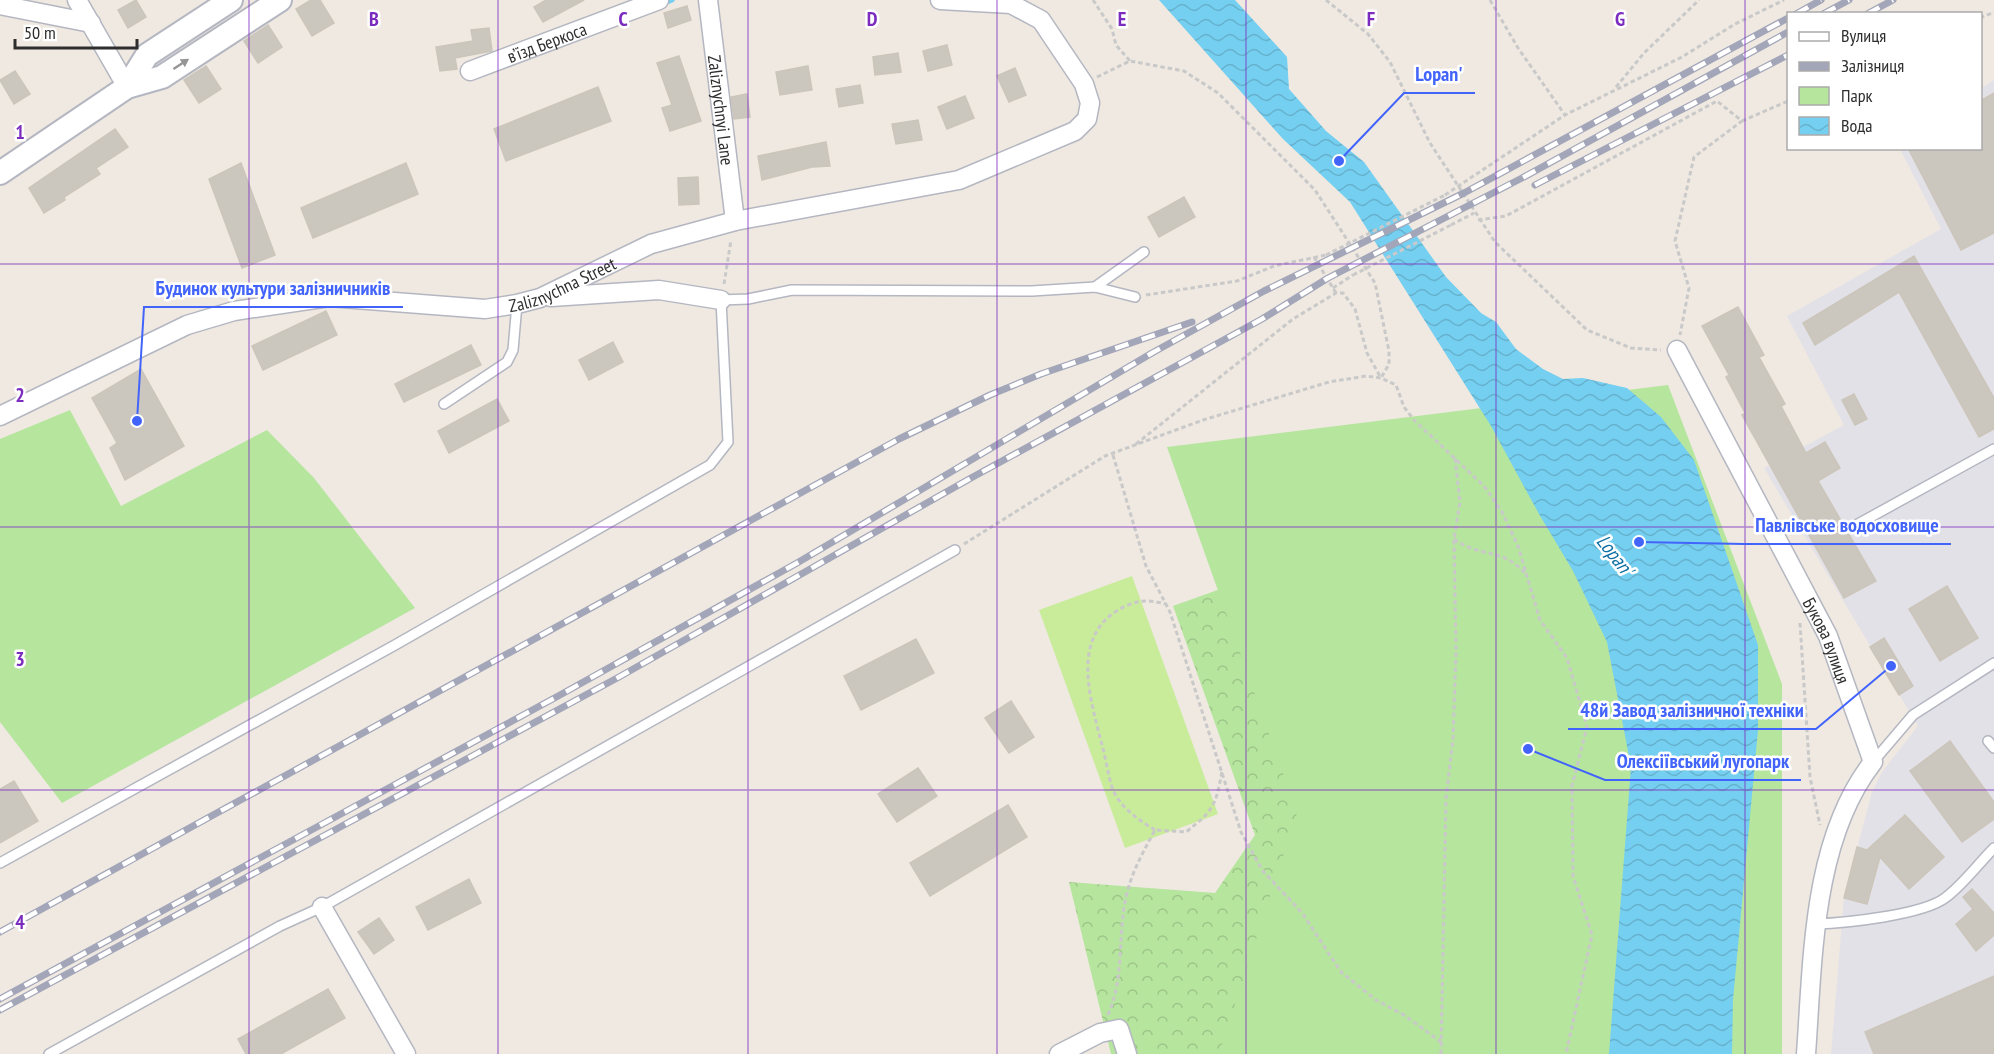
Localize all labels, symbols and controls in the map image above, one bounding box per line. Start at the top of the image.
text: B [369,6,379,32]
text: C [618,6,628,32]
text: D [867,6,878,32]
text: E [1118,6,1126,32]
text: F [1367,6,1375,32]
text: G [1615,6,1625,32]
scale bar [15,12,136,50]
legend [1787,12,1982,150]
street label: в’їзд Беркоса [504,17,590,68]
text: 50 m [24,21,56,44]
text: Вулиця [1841,24,1886,47]
street label: Zaliznychnyi Lane [703,54,740,166]
text: Залізниця [1841,54,1904,77]
callout: Lopan' [1404,55,1475,93]
one-way arrow [172,58,188,70]
text: Lopan' [1415,61,1463,87]
text: Парк [1841,84,1872,107]
text: Вода [1841,114,1872,137]
text: 1 [15,119,25,145]
street label: Zaliznychna Street [507,251,619,317]
callout: Будинок культури залізничників [144,269,403,307]
text: Будинок культури залізничників [156,275,390,301]
text: 2 [15,382,25,408]
callout: Павлівське водосховище [1744,506,1951,544]
text: Павлівське водосховище [1755,512,1939,538]
water label: Lopan' [1591,529,1641,583]
street label: Букова вулиця [1798,593,1855,686]
text: 3 [15,646,25,672]
callout: 48й Завод залізничної техніки [1568,691,1816,729]
text: 48й Завод залізничної техніки [1580,697,1804,723]
callout: Олексіївський лугопарк [1605,742,1801,780]
text: Олексіївський лугопарк [1617,748,1790,774]
text: 4 [15,909,25,935]

